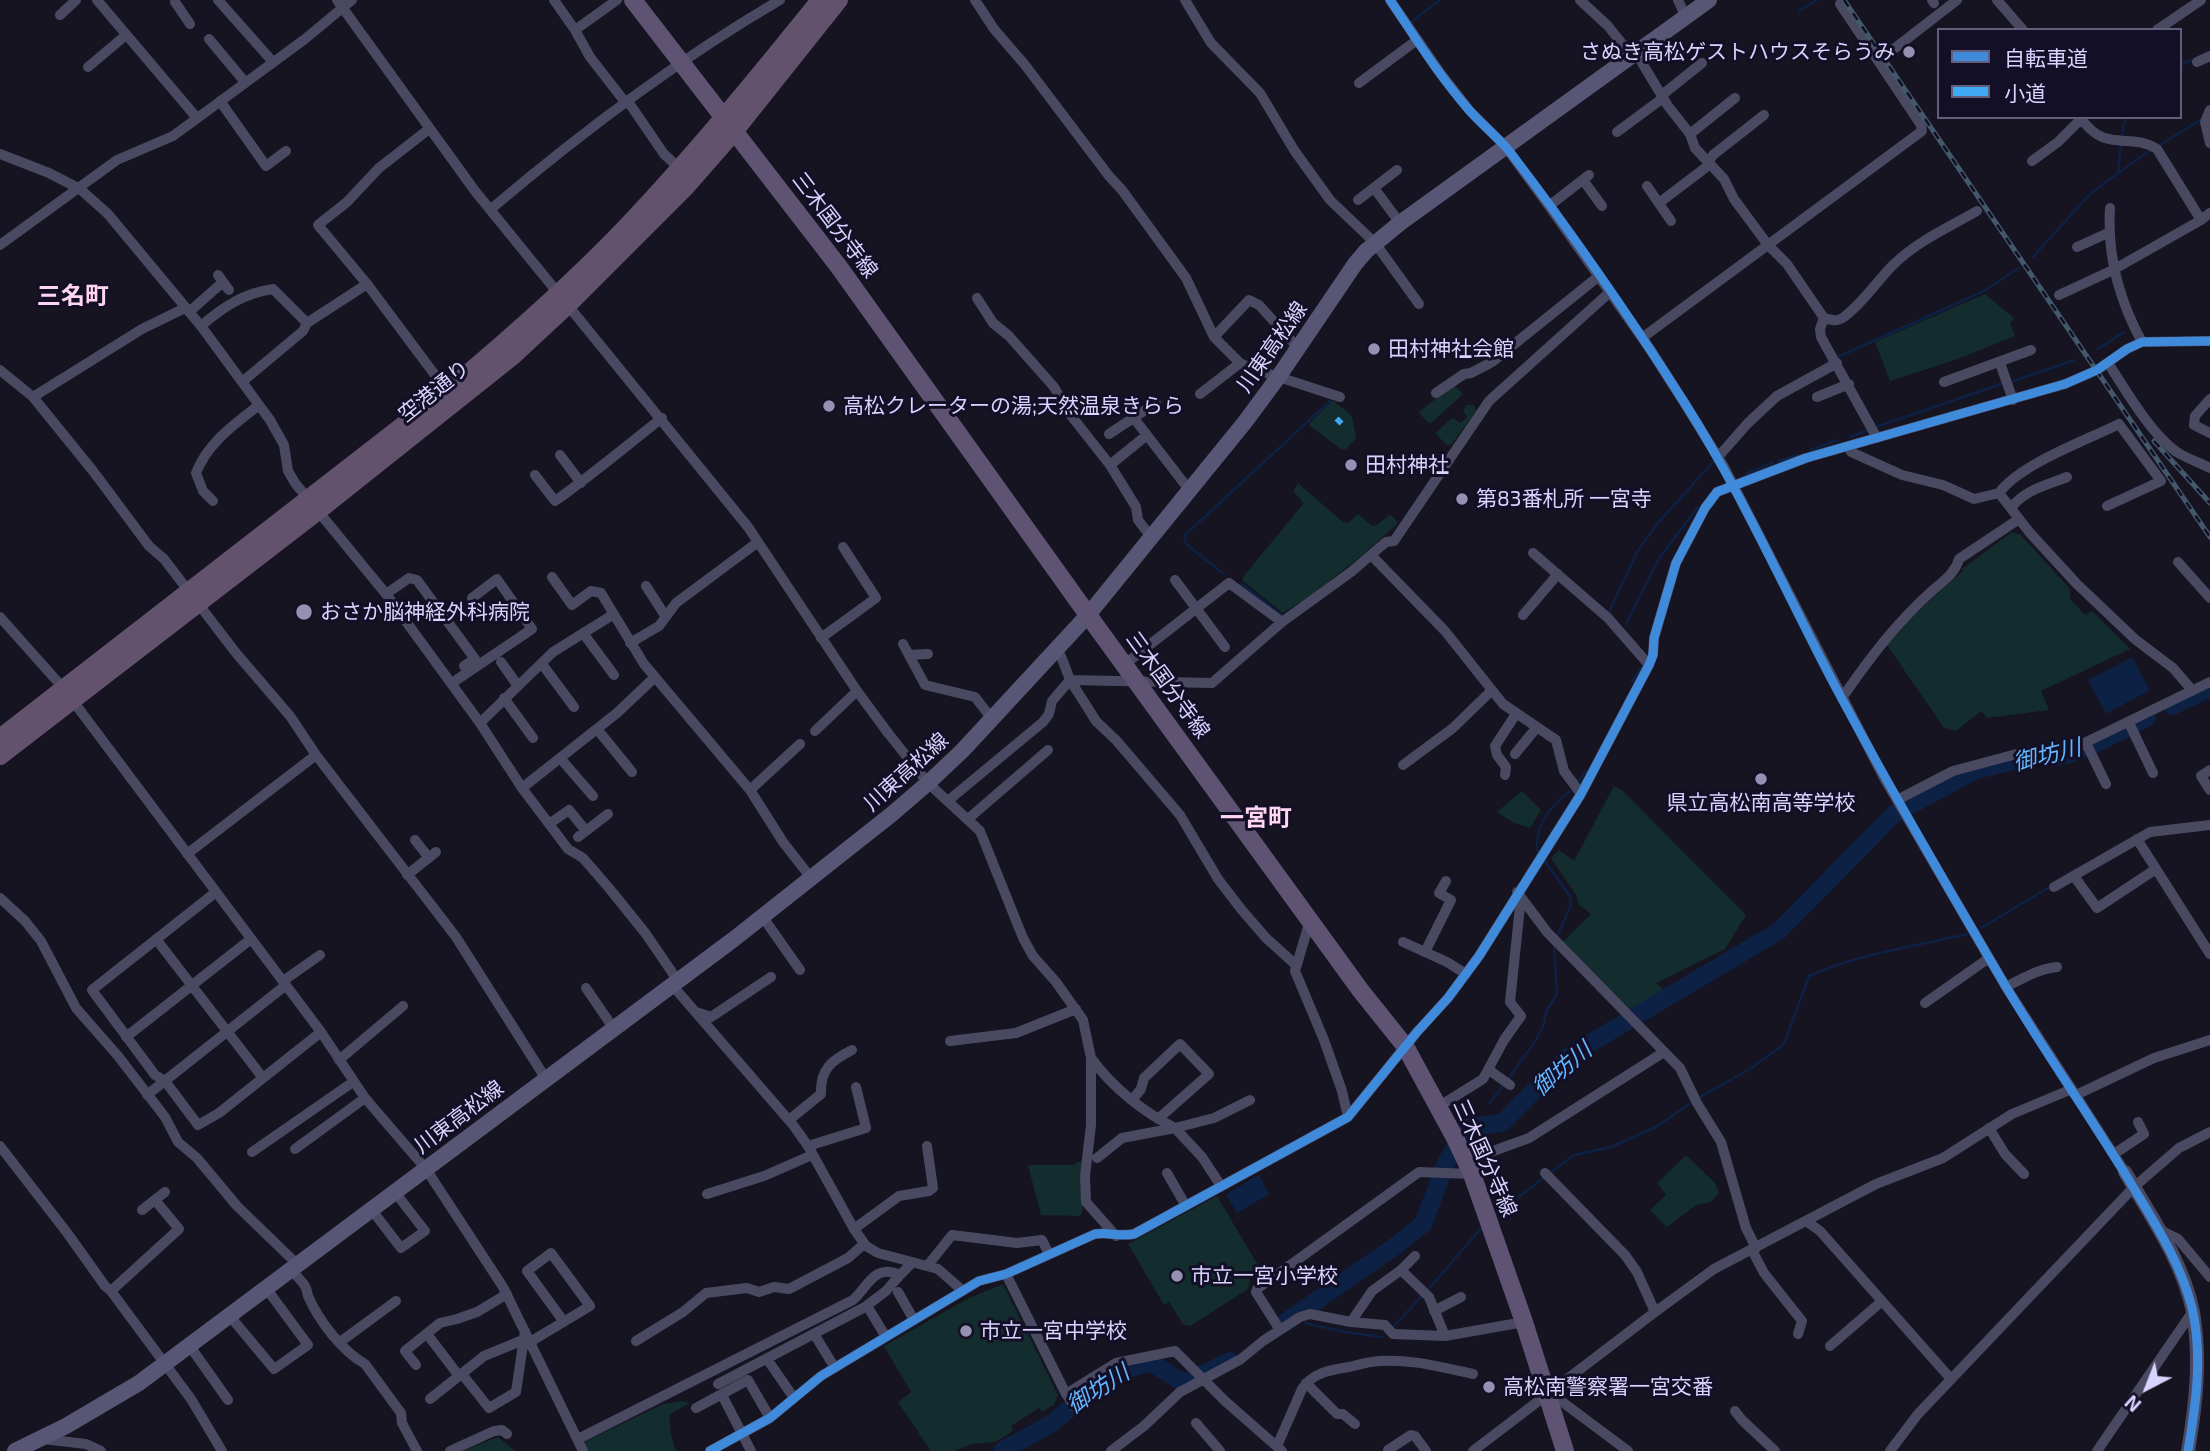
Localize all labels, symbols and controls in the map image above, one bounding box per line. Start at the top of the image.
legend [1937,28,2182,119]
place label: さぬき高松ゲストハウスそらうみ [1580,39,1895,65]
marker: さぬき高松ゲストハウスそらうみ [1901,44,1917,60]
text: 自転車道 [2004,45,2088,70]
text: 小道 [2004,80,2046,105]
street label: 三木国分寺線 [787,167,883,283]
district label: 三名町 [37,282,109,310]
street label: 川東高松線 [1232,297,1312,397]
place label: 田村神社会館 [1388,336,1514,362]
marker: 田村神社会館 [1366,341,1382,357]
street label: 空港通り [393,355,475,427]
place label: 高松クレーターの湯;天然温泉きらら [843,393,1184,419]
marker: 高松クレーターの湯;天然温泉きらら [821,398,837,414]
place label: 田村神社 [1365,452,1449,478]
marker: 田村神社 [1343,457,1359,473]
place label: 第83番札所 一宮寺 [1476,486,1652,512]
marker: 第83番札所 一宮寺 [1454,491,1470,507]
place label: おさか脳神経外科病院 [320,599,530,625]
marker: おさか脳神経外科病院 [294,602,314,622]
street label: 三木国分寺線 [1121,627,1215,743]
street label: 川東高松線 [859,728,953,816]
water label: 御坊川 [2010,733,2084,777]
marker: 県立高松南高等学校 [1753,771,1769,787]
place label: 県立高松南高等学校 [1667,790,1855,816]
district label: 一宮町 [1220,804,1292,832]
water label: 御坊川 [1527,1036,1597,1102]
street label: 川東高松線 [409,1075,509,1159]
street label: 三木国分寺線 [1448,1095,1522,1221]
place label: 市立一宮小学校 [1191,1263,1338,1289]
marker: 市立一宮小学校 [1169,1268,1185,1284]
place label: 市立一宮中学校 [980,1318,1127,1344]
marker: 市立一宮中学校 [958,1323,974,1339]
north arrow [2112,1353,2182,1423]
water label: 御坊川 [1062,1359,1134,1419]
place label: 高松南警察署一宮交番 [1503,1374,1713,1400]
marker: 高松南警察署一宮交番 [1481,1379,1497,1395]
text: N [2120,1391,2145,1417]

